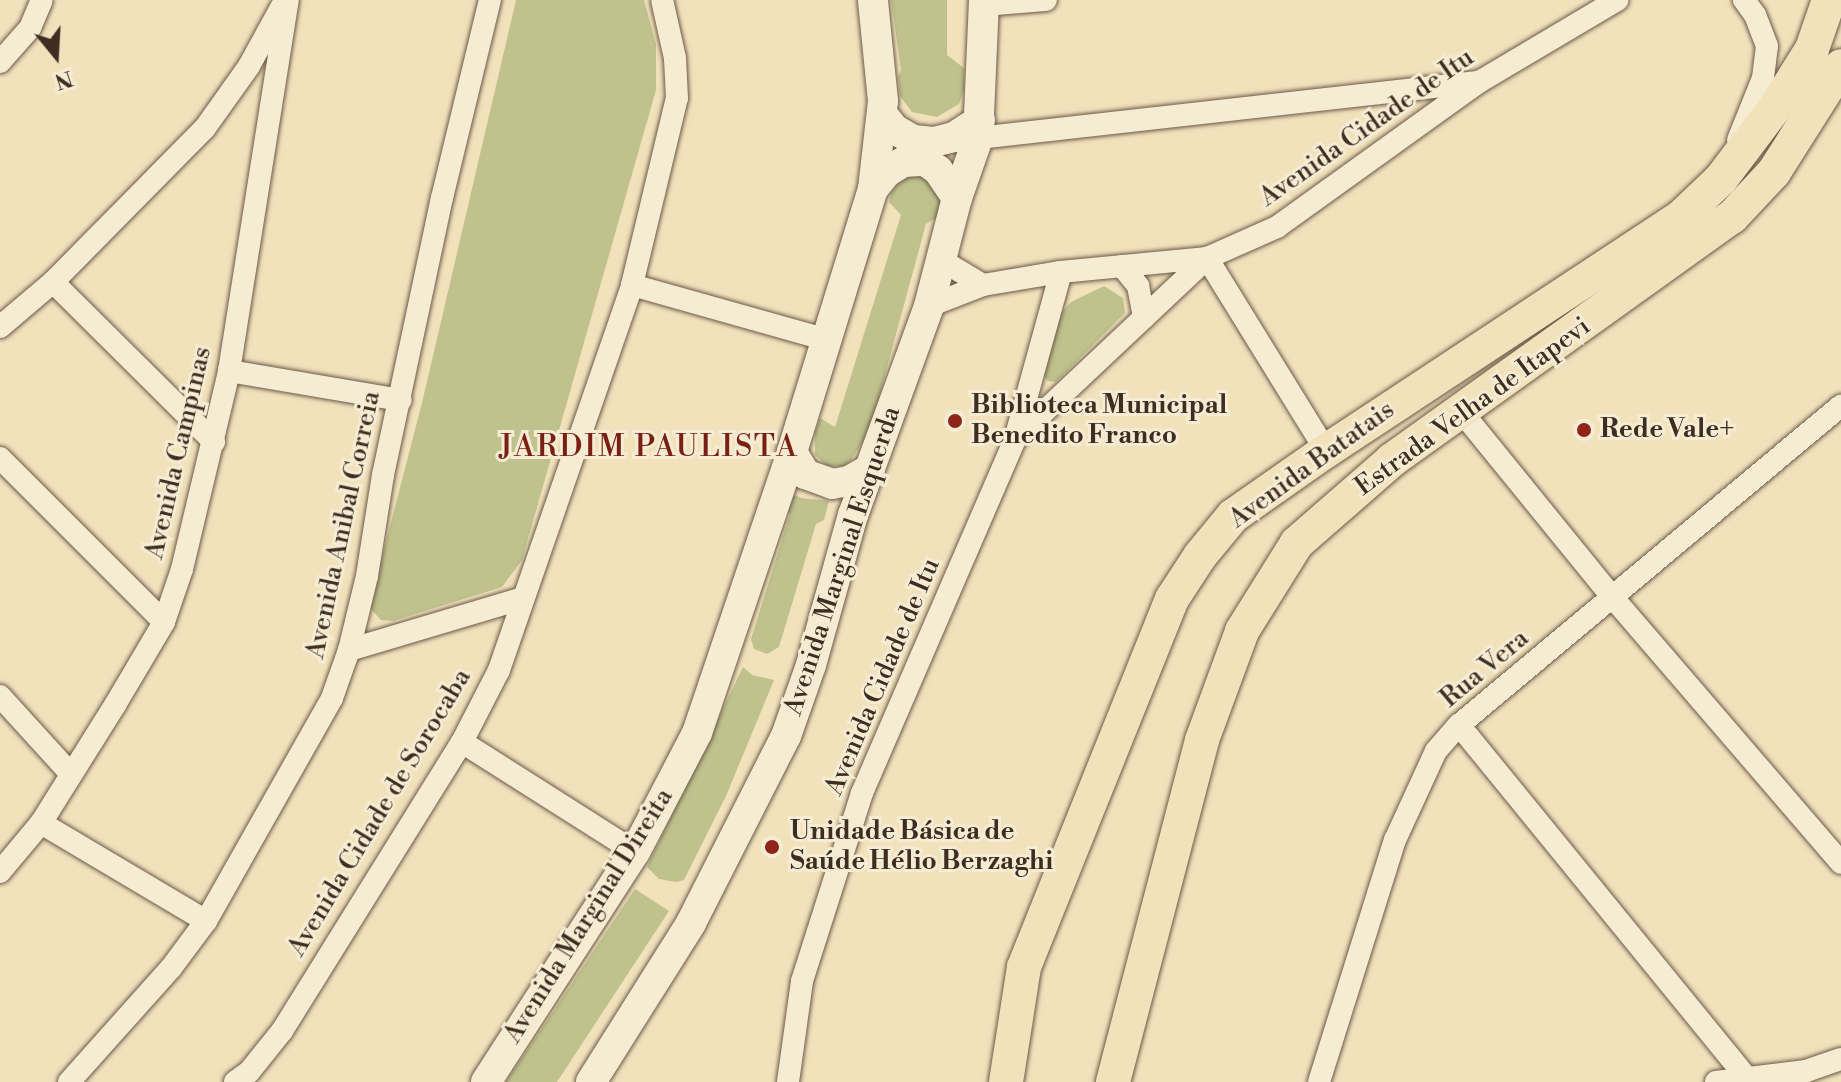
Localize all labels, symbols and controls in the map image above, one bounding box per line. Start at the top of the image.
north arrow [16,16,96,96]
street label: Avenida Cidade de Itu [1254,42,1480,214]
text: N [51,64,76,95]
street label: Estrada Velha de Itapevi [1349,311,1597,503]
street label: Avenida Campinas [139,344,219,562]
street label: Avenida Anibal Correia [300,388,388,662]
place label: Biblioteca Municipal Benedito Franco [971,390,1227,452]
street label: Avenida Batatais [1223,395,1401,535]
street label: Avenida Marginal Esquerda [778,403,908,719]
marker: Biblioteca Municipal Benedito Franco [946,412,964,430]
place label: Rede Vale+ [1600,414,1734,446]
marker: Rede Vale+ [1575,421,1593,439]
district label: JARDIM PAULISTA [499,429,799,465]
street label: Avenida Cidade de Itu [819,554,947,800]
street label: Rua Vera [1435,623,1535,715]
street label: Avenida Cidade de Sorocaba [282,664,478,962]
street label: Avenida Marginal Direita [498,783,680,1049]
place label: Unidade Básica de Saúde Hélio Berzaghi [790,816,1053,878]
marker: Unidade Básica de Saúde Hélio Berzaghi [761,836,783,858]

